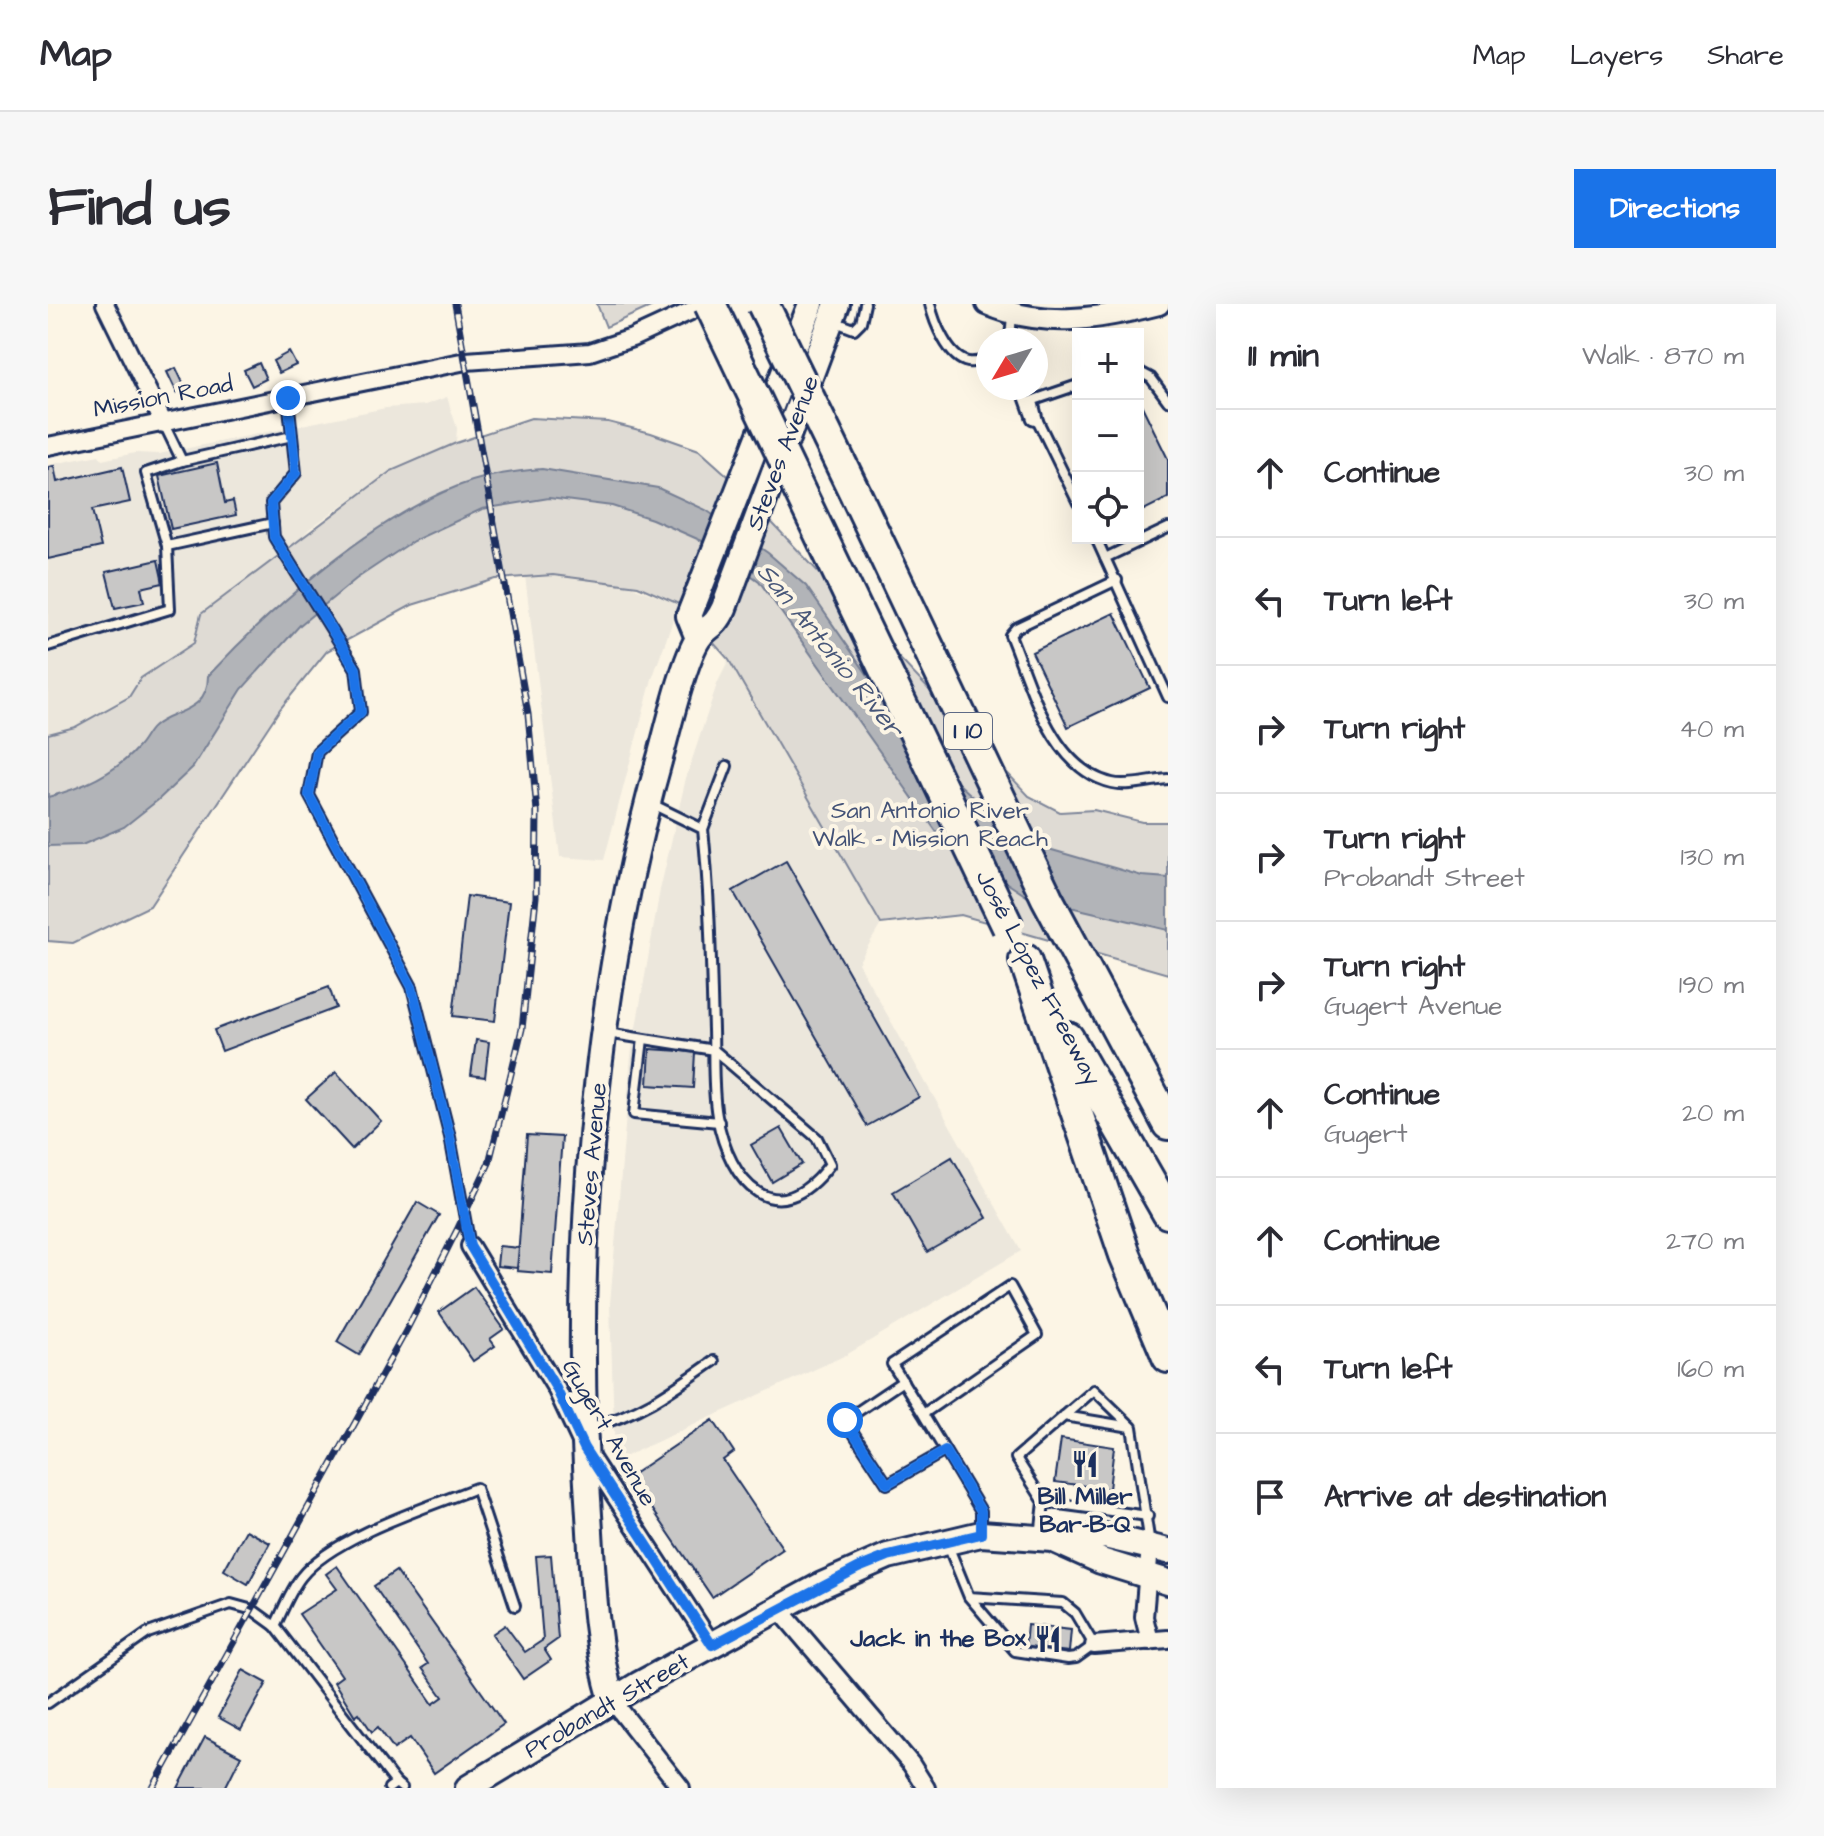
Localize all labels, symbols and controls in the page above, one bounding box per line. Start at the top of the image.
text: Map [40,29,112,81]
text: Map [1473,36,1526,75]
text: Layers [1570,36,1663,75]
text: Share [1707,36,1784,75]
text: Find us [48,169,231,247]
button: Directions [1574,169,1776,248]
north arrow [976,328,1048,400]
map controls [1072,328,1144,544]
button: + [1072,328,1144,400]
text: 11 min [1248,332,1319,380]
text: Walk · 870 m [1582,338,1744,374]
street label: Mission Road [90,367,236,427]
street label: Steves Avenue [738,371,828,535]
route end [270,380,306,416]
button: − [1072,400,1144,472]
icon: ahead [1248,451,1292,495]
text: Continue [1324,452,1440,494]
text: 30 m [1684,455,1744,491]
button: locate [1072,472,1144,544]
water label: San Antonio River [749,555,913,747]
icon: left [1248,579,1292,623]
text: Turn left [1324,580,1452,622]
text: 30 m [1684,583,1744,619]
icon: right [1248,707,1292,751]
text: Turn right [1324,708,1465,750]
text: 40 m [1679,711,1744,747]
road number: I 10 [944,713,992,749]
park label: San Antonio River Walk - Mission Reach [812,794,1048,856]
text: Turn right [1324,818,1465,860]
icon: right [1248,835,1292,879]
text: 130 m [1680,839,1744,875]
text: Probandt Street [1324,860,1525,896]
street label: José López Freeway [966,864,1109,1092]
text: Turn right [1324,946,1465,988]
icon: right [1248,963,1292,1007]
text: 190 m [1679,967,1744,1003]
text: Gugert Avenue [1324,988,1502,1024]
text: Continue [1324,1074,1440,1116]
street label: Steves Avenue [568,1081,616,1247]
icon: ahead [1248,1091,1292,1135]
text: 20 m [1682,1095,1744,1131]
text: Gugert [1324,1116,1408,1152]
icon: ahead [1248,1219,1292,1263]
text: Continue [1324,1220,1440,1262]
text: 270 m [1666,1223,1744,1259]
icon: left [1248,1347,1292,1391]
text: Turn left [1324,1348,1452,1390]
text: 160 m [1677,1351,1744,1387]
street label: Gugert Avenue [552,1353,665,1513]
route start [827,1402,863,1438]
restaurant icon: Bill Miller Bar-B-Q [1070,1449,1100,1479]
icon: arrive [1248,1475,1292,1519]
text: Arrive at destination [1324,1476,1606,1518]
place label: Bill Miller Bar-B-Q [1037,1480,1133,1542]
place label: Jack in the Box [849,1622,1027,1656]
restaurant icon: Jack in the Box [1033,1624,1063,1654]
street label: Probandt Street [518,1645,696,1767]

